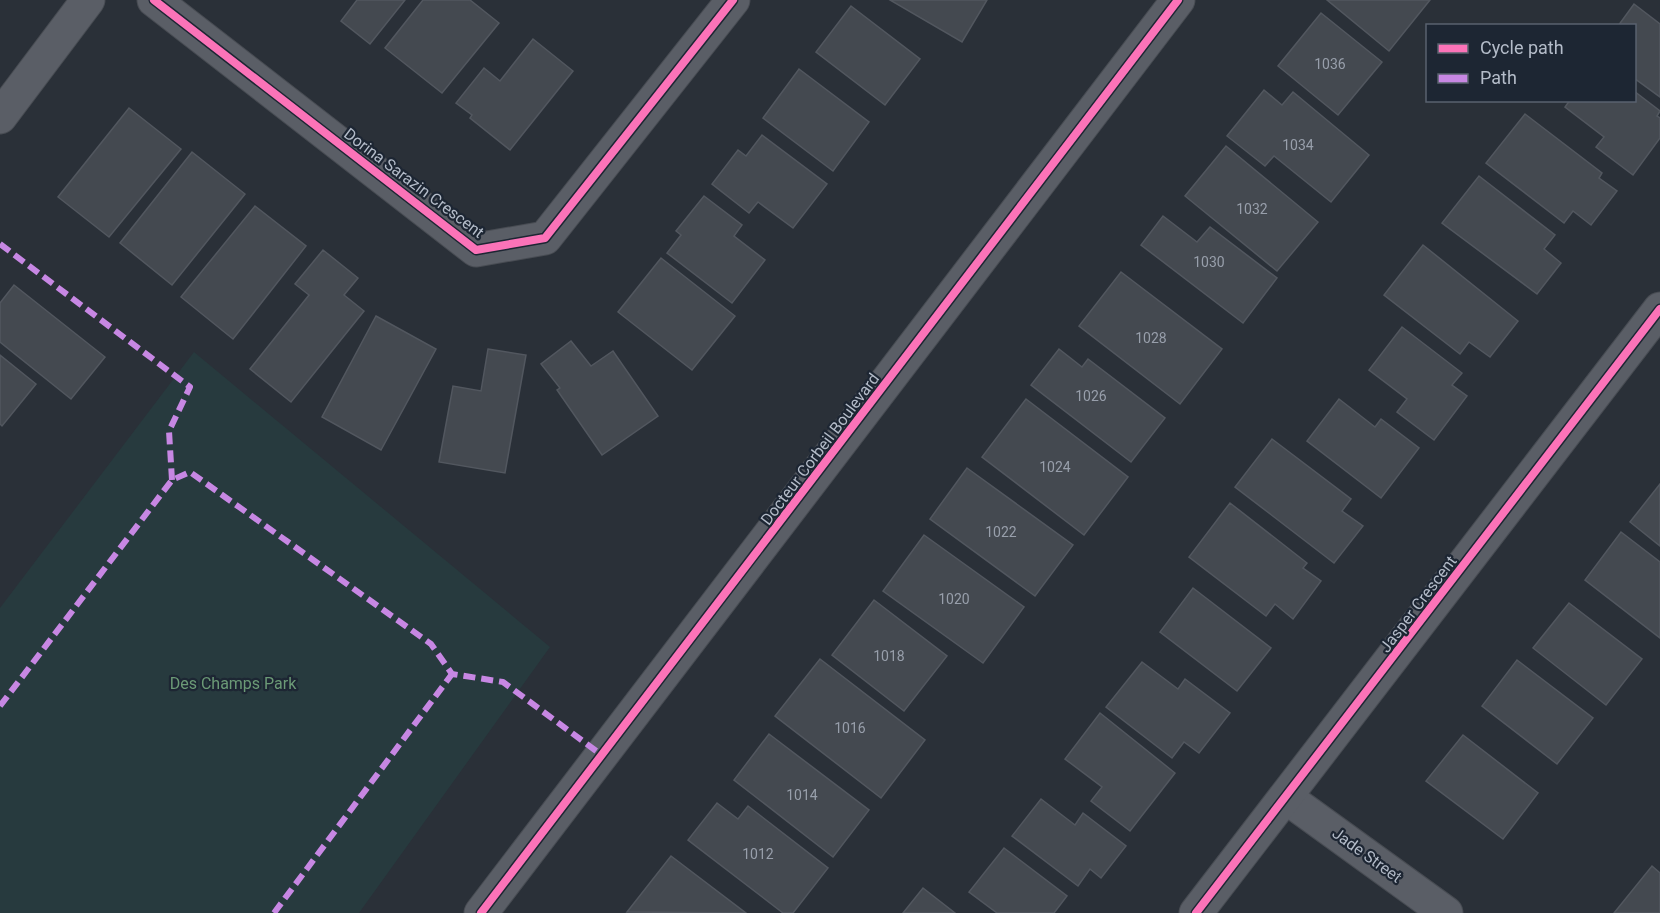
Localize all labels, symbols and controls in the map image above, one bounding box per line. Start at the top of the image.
legend [1426,24,1636,102]
text: Cycle path [1480,37,1564,58]
house number: 1036 [1314,56,1346,72]
text: Path [1480,67,1517,88]
street label: Dorina Sarazin Crescent [340,124,488,242]
house number: 1034 [1282,137,1314,153]
house number: 1032 [1236,201,1268,217]
house number: 1030 [1193,254,1225,270]
house number: 1028 [1135,330,1167,346]
street label: Docteur Corbeil Boulevard [757,369,883,529]
house number: 1026 [1075,388,1107,404]
house number: 1024 [1039,459,1071,475]
house number: 1022 [985,524,1017,540]
street label: Jasper Crescent [1376,552,1460,656]
house number: 1020 [938,591,970,607]
house number: 1018 [873,648,905,664]
park label: Des Champs Park [170,674,297,693]
house number: 1016 [834,720,866,736]
house number: 1014 [786,787,818,803]
street label: Jade Street [1329,823,1405,887]
house number: 1012 [742,846,774,862]

